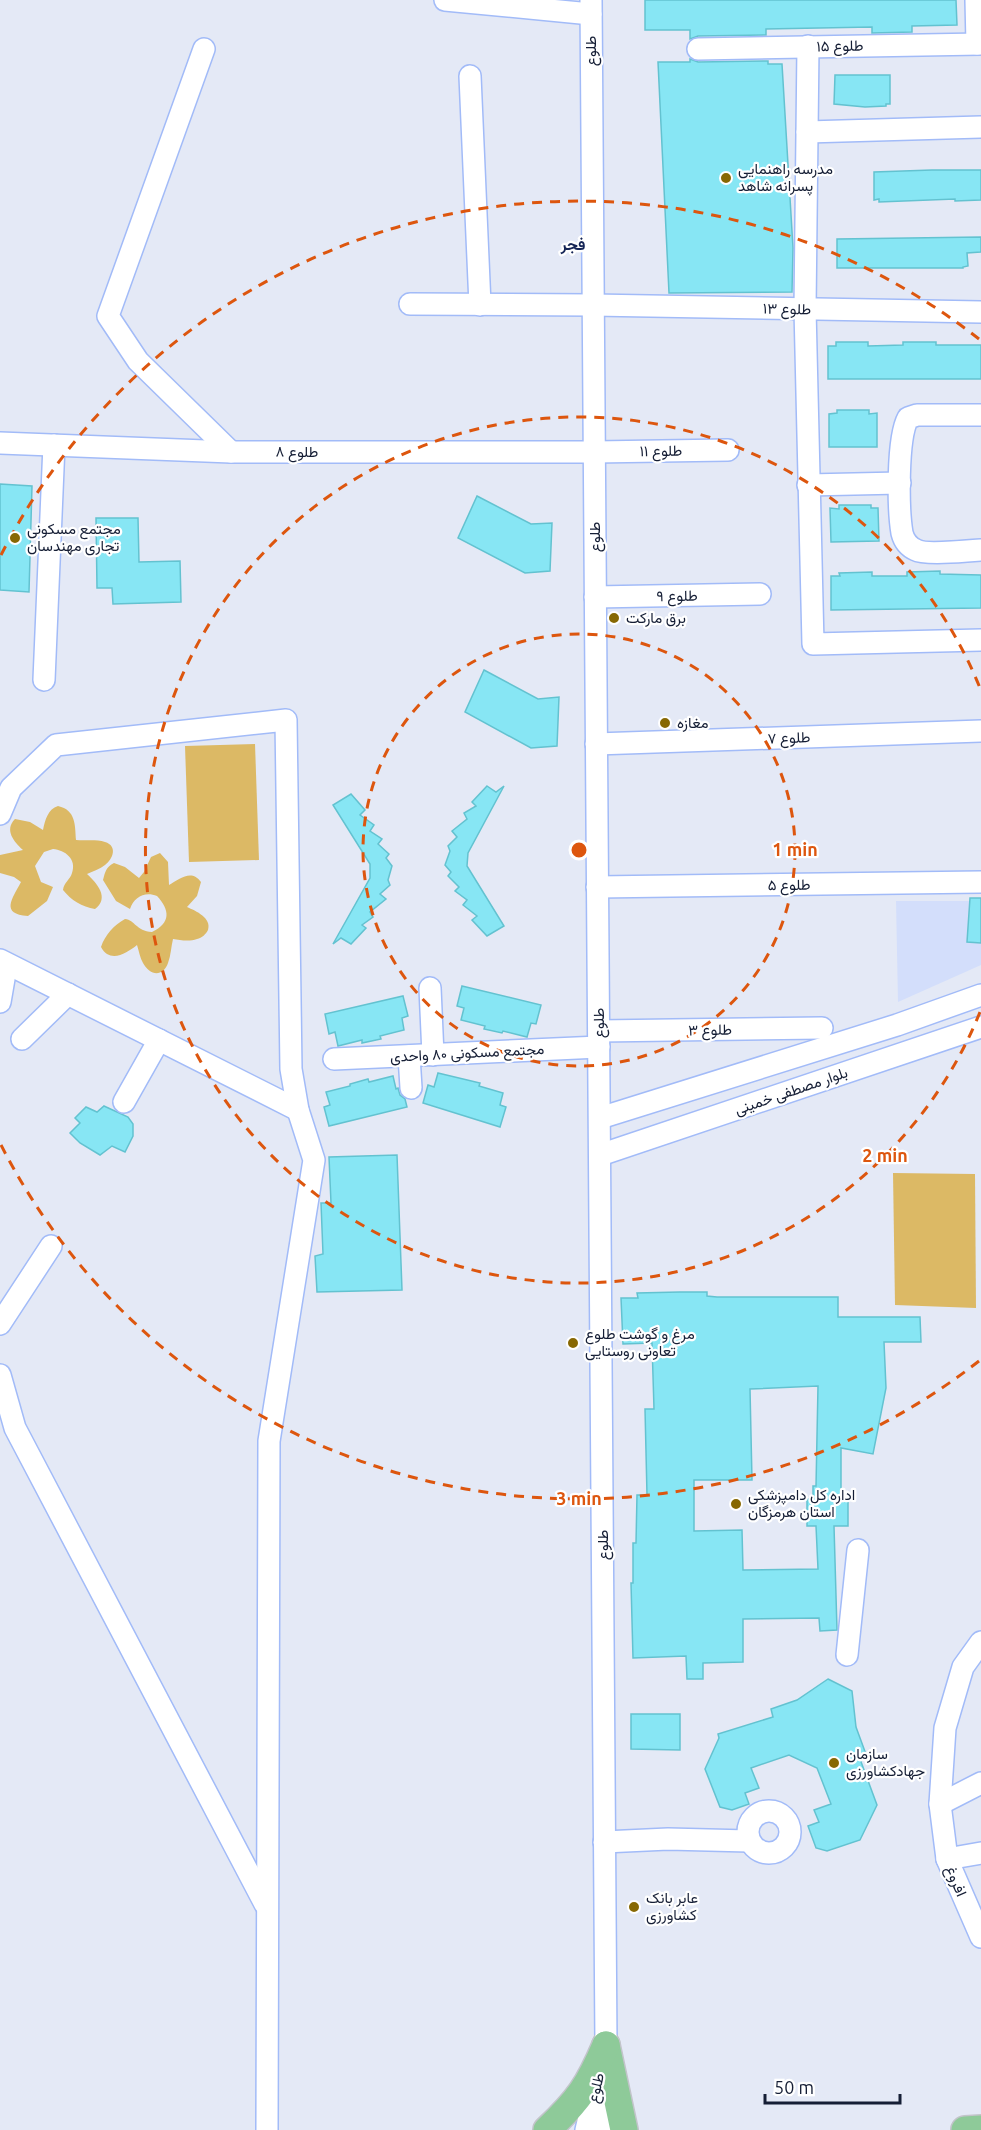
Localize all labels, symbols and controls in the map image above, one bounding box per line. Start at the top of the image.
street label: طلوع [582,36,602,66]
street label: طلوع ۱۵ [816,37,864,57]
place label: مدرسه راهنمایی پسرانه شاهد [738,160,833,196]
marker: مدرسه راهنمایی پسرانه شاهد [719,171,733,185]
district label: فجر [560,235,585,255]
street label: طلوع ۱۳ [763,300,811,320]
street label: طلوع ۱۱ [640,442,683,462]
street label: طلوع ۸ [276,443,319,463]
place label: مجتمع مسکونی تجاری مهندسان [27,520,121,556]
street label: طلوع [586,522,606,552]
marker: مجتمع مسکونی تجاری مهندسان [8,531,22,545]
street label: طلوع ۹ [656,587,698,607]
place label: برق مارکت [626,609,686,627]
marker: برق مارکت [607,611,621,625]
place label: مغازه [677,714,708,732]
marker: مغازه [658,716,672,730]
street label: طلوع ۷ [767,728,811,750]
text: 1 min [772,839,818,859]
centre of rings [569,840,589,860]
street label: طلوع ۵ [767,876,811,896]
street label: طلوع [590,1007,610,1038]
street label: طلوع ۳ [688,1021,732,1041]
street label: مجتمع مسکونی ۸۰ واحدی [389,1040,545,1068]
street label: بلوار مصطفی خمینی [732,1063,850,1120]
text: 2 min [862,1145,908,1165]
place label: مرغ و گوشت طلوع تعاونی روستایی [585,1325,695,1361]
marker: مرغ و گوشت طلوع تعاونی روستایی [566,1336,580,1350]
place label: اداره کل دامپزشکی استان هرمزگان [748,1486,855,1521]
text: 3 min [556,1488,602,1508]
marker: اداره کل دامپزشکی استان هرمزگان [729,1497,743,1511]
street label: طلوع [594,1530,614,1560]
place label: سازمان جهادکشاورزی [846,1745,925,1781]
marker: سازمان جهادکشاورزی [827,1756,841,1770]
street label: افروغ [940,1863,971,1900]
place label: عابر بانک کشاورزی [646,1889,698,1925]
marker: عابر بانک کشاورزی [627,1900,641,1914]
scale bar [765,2067,900,2105]
street label: طلوع [584,2071,610,2105]
text: 50 m [774,2077,814,2097]

